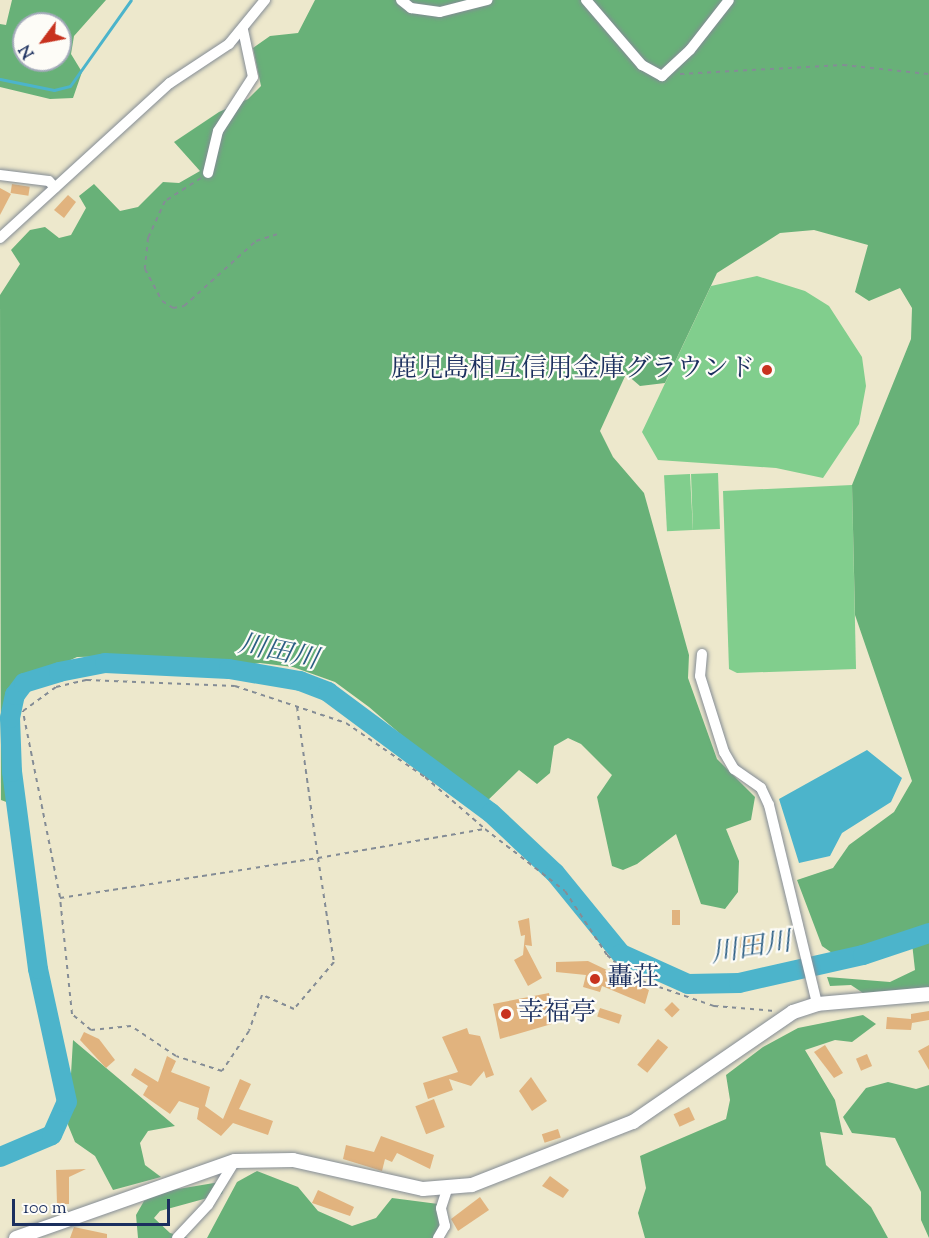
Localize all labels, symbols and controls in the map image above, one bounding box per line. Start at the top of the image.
north arrow [12,12,72,72]
text: N [15,39,41,62]
place label: 鹿児島相互信用金庫グラウンド [391,354,755,386]
marker: 鹿児島相互信用金庫グラウンド [760,363,774,377]
water label: 川田川 [235,629,321,677]
water label: 川田川 [708,927,794,971]
place label: 轟荘 [607,963,659,995]
marker: 轟荘 [588,972,602,986]
place label: 幸福亭 [518,998,596,1030]
marker: 幸福亭 [499,1007,513,1021]
scale bar [15,1187,172,1225]
text: 100 m [23,1196,67,1222]

